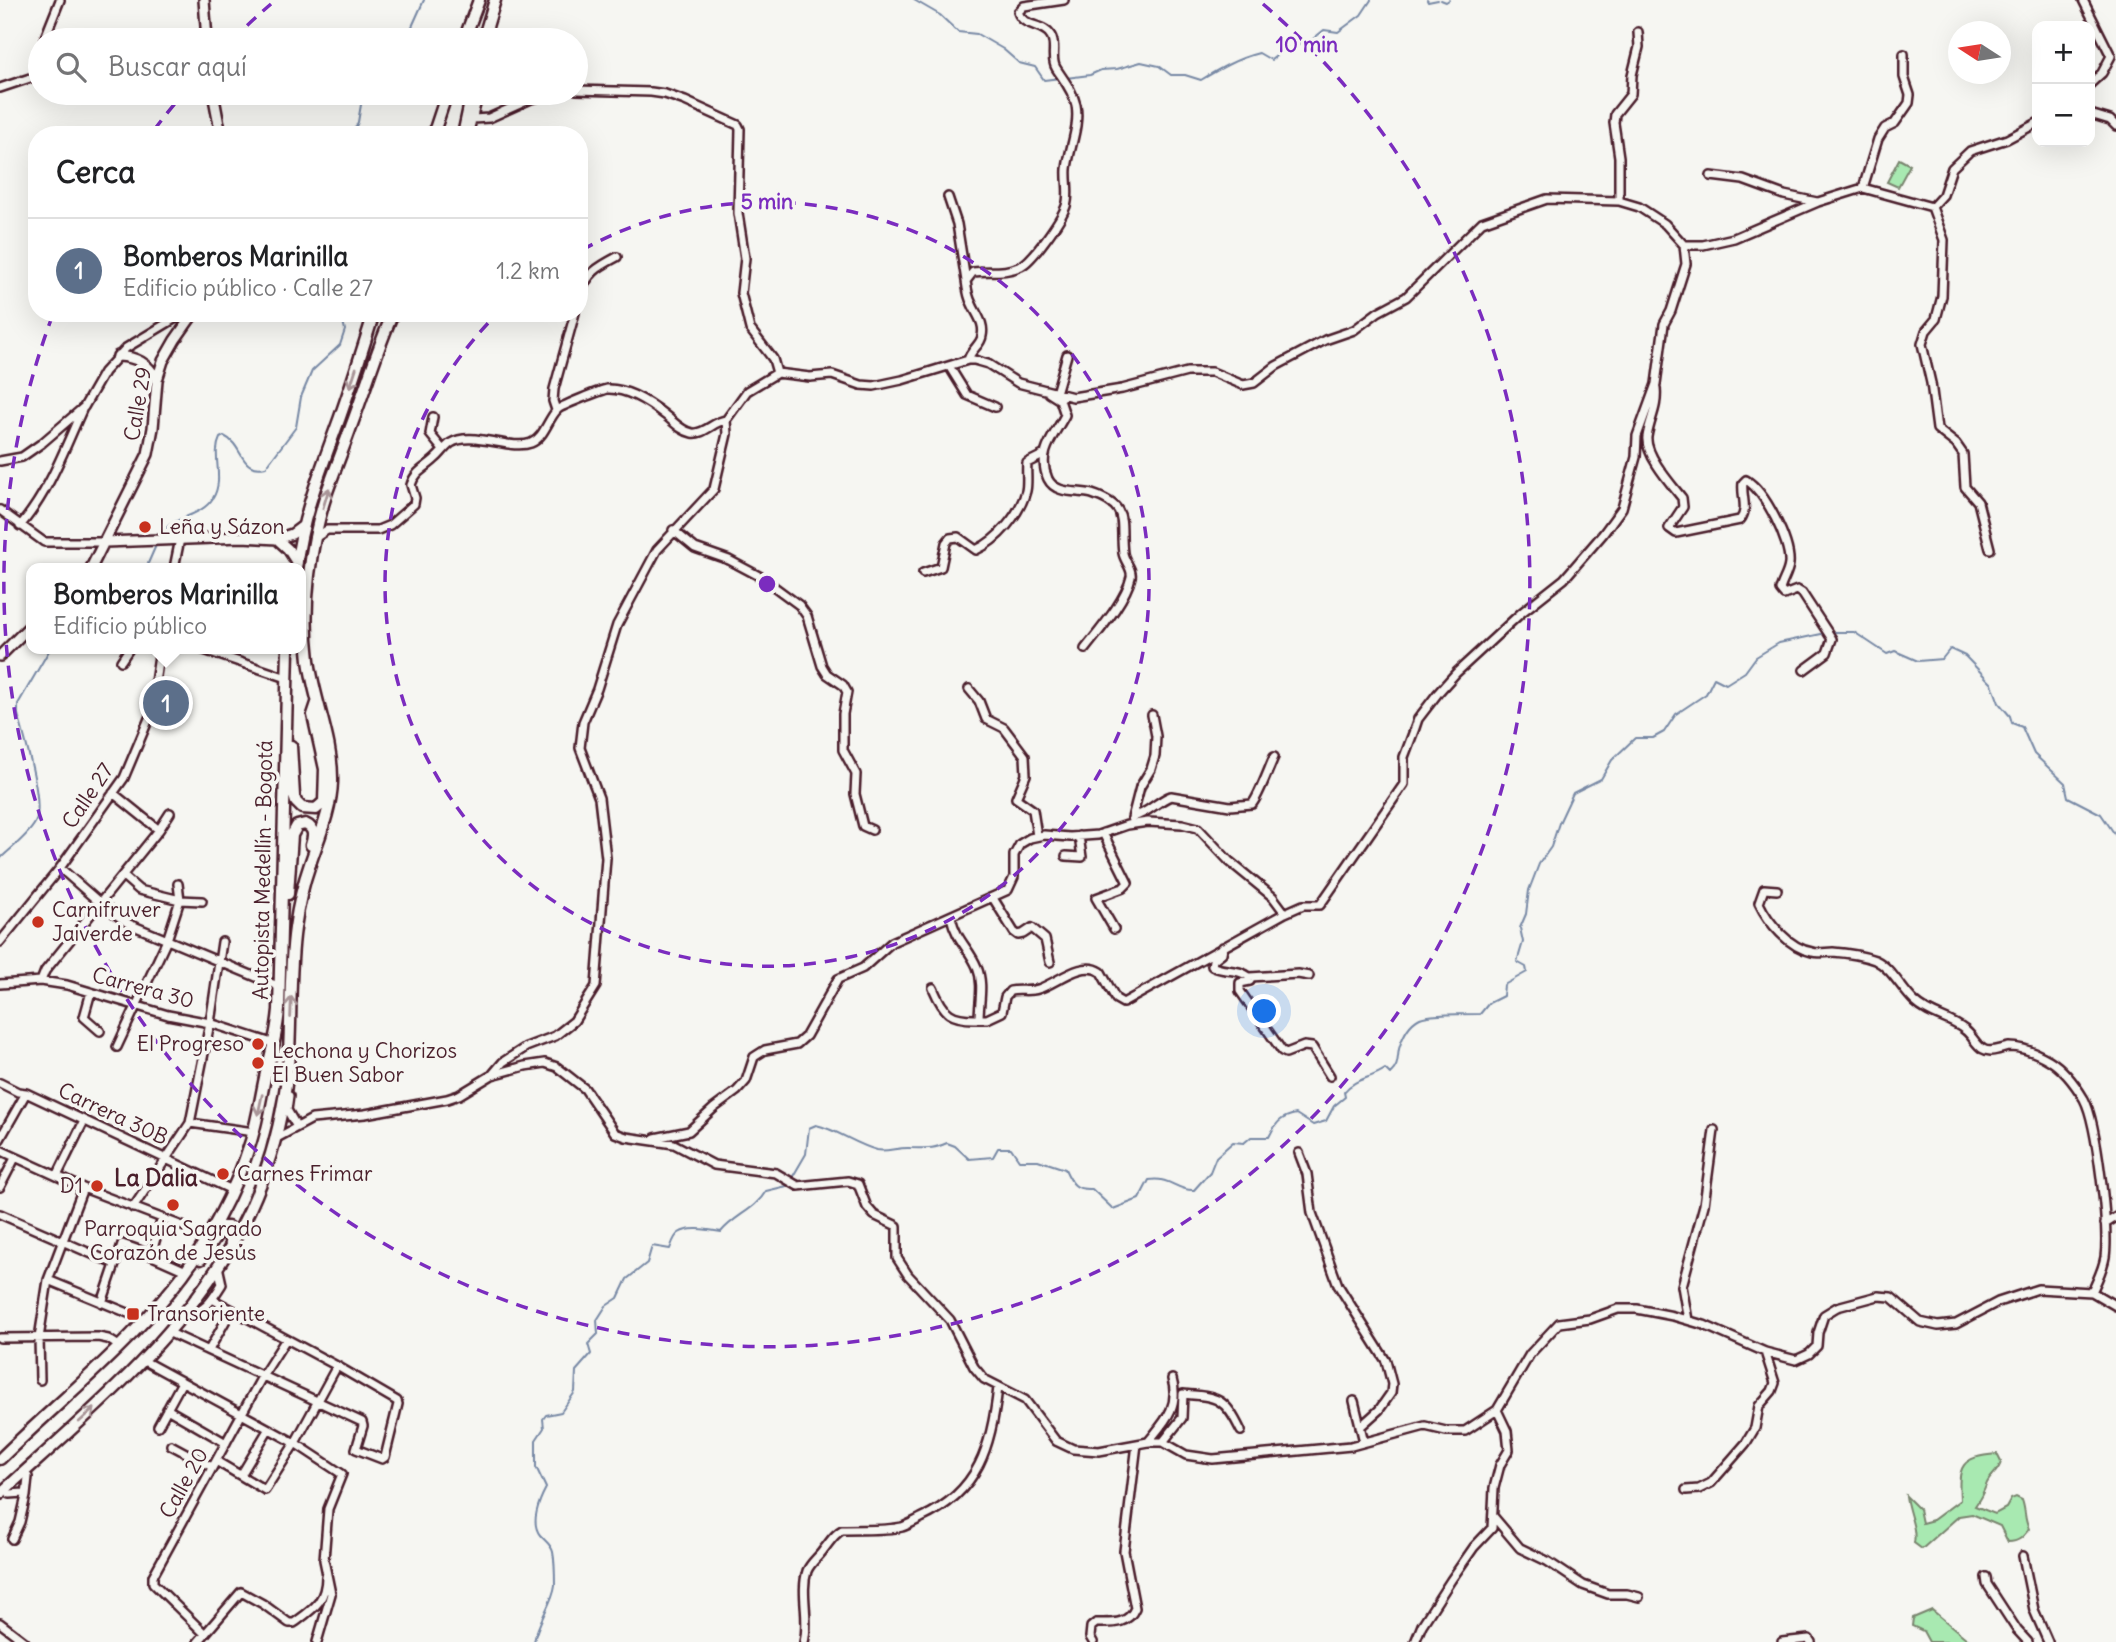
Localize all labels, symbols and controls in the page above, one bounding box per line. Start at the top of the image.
north arrow [1948,21,2011,84]
map controls [2032,21,2095,147]
button: + [2032,21,2095,84]
search box [28,28,588,105]
text: 10 min [1276,31,1338,58]
icon: search [52,48,90,86]
text: Buscar aquí [108,50,247,83]
button: − [2032,84,2095,147]
text: Cerca [56,153,135,191]
text: 5 min [741,188,793,215]
text: Bomberos Marinilla [123,240,348,273]
text: 1 [74,256,84,285]
text: 1.2 km [496,256,560,285]
text: Edificio público · Calle 27 [123,273,373,302]
street label: Calle 29 [118,365,157,443]
one-way arrow [346,367,358,389]
one-way arrow [320,487,333,509]
place label: Leña y Sázon [159,513,285,540]
marker: Leña y Sázon [137,519,153,535]
popup [26,563,306,654]
centre of rings [755,572,779,596]
text: Bomberos Marinilla [53,578,279,611]
text: Edificio público [53,611,207,640]
pin: 1 [143,677,189,729]
street label: Autopista Medellín - Bogotá [247,740,278,1000]
street label: Calle 27 [56,758,119,834]
place label: Carnifruver Jaiverde [52,896,161,947]
marker: Carnifruver Jaiverde [30,914,46,930]
street label: Carrera 30 [89,961,197,1014]
your location [1247,994,1281,1028]
one-way arrow [285,996,298,1019]
place label: El Progreso [137,1030,244,1057]
marker: El Progreso [250,1036,266,1052]
place label: Lechona y Chorizos El Buen Sabor [272,1037,457,1088]
marker: Lechona y Chorizos El Buen Sabor [250,1055,266,1071]
street label: Carrera 30B [54,1076,173,1151]
one-way arrow [252,1093,266,1116]
place label: Carnes Frimar [237,1160,373,1187]
district label: La Dalia [114,1163,198,1192]
marker: Carnes Frimar [215,1166,231,1182]
place label: D1 [60,1172,83,1199]
marker: D1 [89,1178,105,1194]
marker: Parroquia Sagrado Corazón de Jesús [165,1197,181,1213]
place label: Parroquia Sagrado Corazón de Jesús [84,1215,262,1266]
place label: Transoriente [147,1300,265,1327]
marker: Transoriente [125,1306,141,1322]
one-way arrow [78,1406,95,1423]
street label: Calle 20 [153,1443,214,1523]

